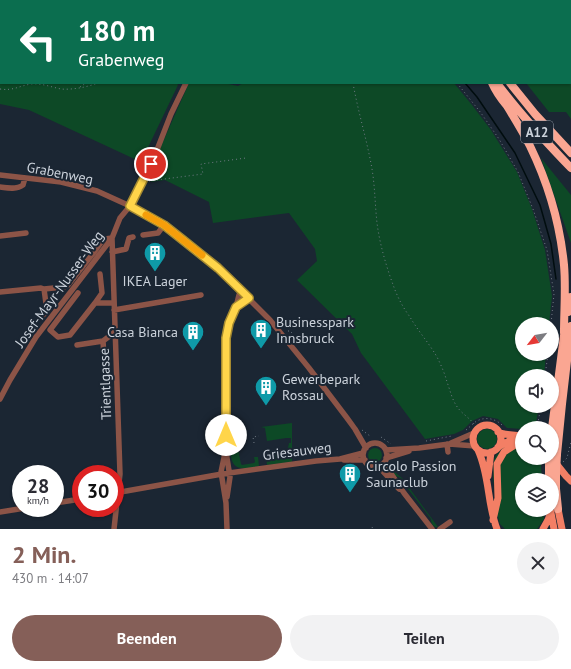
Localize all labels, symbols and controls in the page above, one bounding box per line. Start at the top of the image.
text: 180 m [78,12,155,49]
icon: left [12,16,64,68]
text: Grabenweg [78,48,164,71]
road number: A12 [521,121,553,143]
pin [134,147,168,181]
icon: arrive [140,153,162,175]
street label: Grabenweg [25,158,95,188]
street label: Josef-Mayr-Nusser-Weg [10,227,107,352]
building icon: IKEA Lager [142,240,168,273]
place label: IKEA Lager [123,272,188,290]
place label: Businesspark Innsbruck [276,313,354,347]
building icon: Businesspark Innsbruck [248,317,274,350]
north arrow [515,317,559,361]
map controls [515,317,559,517]
building icon: Casa Bianca [180,319,206,352]
place label: Casa Bianca [107,323,178,341]
street label: Trientlgasse [95,348,115,420]
button: sound [515,369,559,413]
place label: Gewerbepark Rossau [282,370,360,404]
building icon: Gewerbepark Rossau [253,374,279,407]
position arrow [205,414,247,456]
button: search [515,421,559,465]
street label: Griesauweg [262,438,332,464]
place label: Circolo Passion Saunaclub [366,457,456,491]
building icon: Circolo Passion Saunaclub [337,461,363,494]
speed limit sign: 30 [72,465,124,517]
text: 28 [27,473,49,499]
button: layers [515,473,559,517]
text: km/h [27,494,49,507]
text: 2 Min. [12,539,76,570]
button: close [517,542,559,584]
text: 430 m · 14:07 [12,570,89,587]
button: Beenden [12,615,282,661]
button: Teilen [290,615,559,661]

